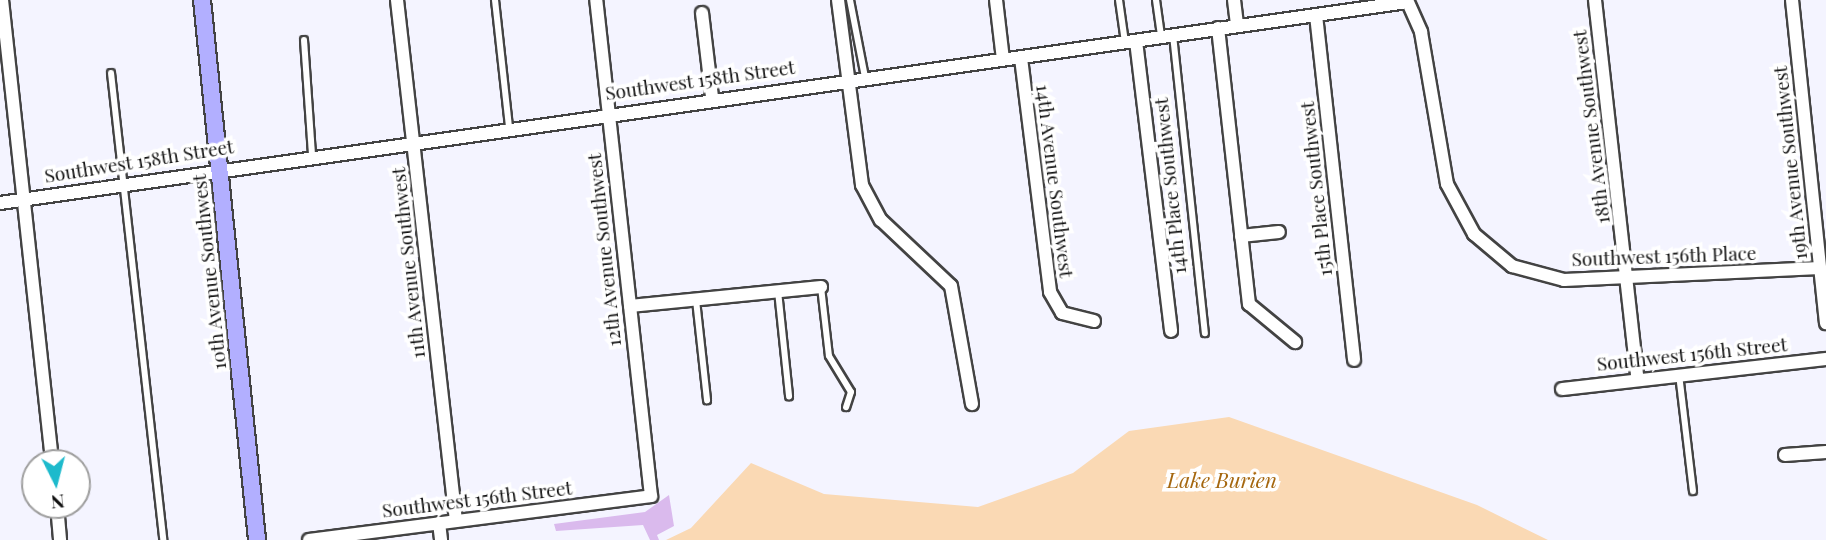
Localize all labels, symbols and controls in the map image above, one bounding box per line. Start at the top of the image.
street label: 18th Avenue Southwest [1568,28,1614,226]
street label: Southwest 158th Street [604,55,796,105]
street label: 19th Avenue Southwest [1768,65,1812,261]
street label: 14th Avenue Southwest [1032,83,1078,279]
street label: 14th Place Southwest [1149,97,1191,275]
street label: 15th Place Southwest [1295,101,1337,277]
street label: Southwest 158th Street [43,135,235,187]
street label: 12th Avenue Southwest [582,152,626,348]
street label: 11th Avenue Southwest [387,166,429,360]
street label: 10th Avenue Southwest [187,173,231,371]
street label: Southwest 156th Place [1571,241,1757,271]
street label: Southwest 156th Street [1596,333,1788,375]
north arrow [21,449,91,519]
water label: Lake Burien [1167,466,1277,492]
street label: Southwest 156th Street [381,476,573,522]
text: N [50,489,66,517]

